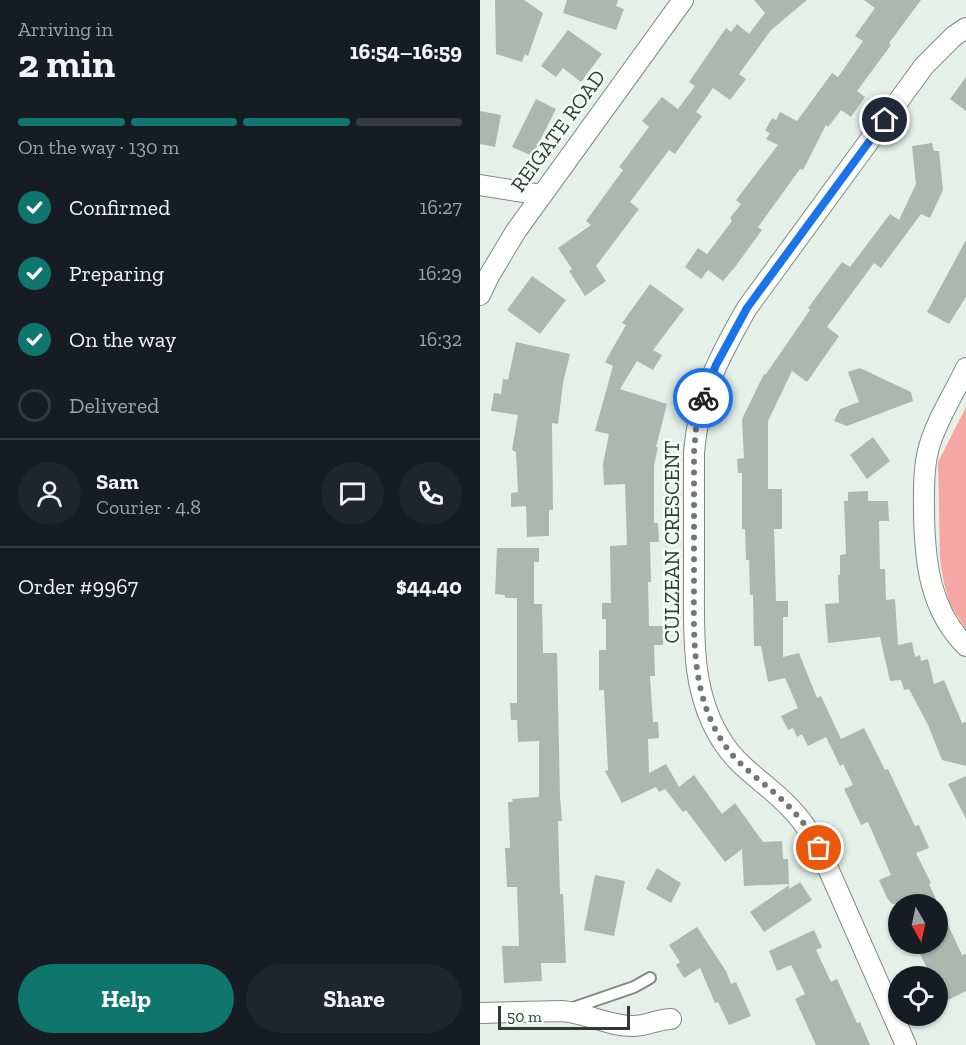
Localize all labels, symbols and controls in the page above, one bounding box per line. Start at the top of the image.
text: Arriving in [18,17,113,41]
text: 16:54–16:59 [350,38,462,65]
text: 2 min [18,40,115,87]
street label: REIGATE ROAD [505,65,610,197]
pin [859,94,910,145]
icon: home [868,103,901,136]
text: On the way · 130 m [18,135,179,159]
icon: check [18,191,51,224]
text: Confirmed [69,194,170,221]
text: 16:27 [419,195,462,219]
icon: check [18,257,51,290]
text: Preparing [69,260,164,287]
text: 16:29 [418,261,462,285]
icon: check [18,323,51,356]
text: On the way [69,326,176,353]
text: 16:32 [419,327,462,351]
courier [673,368,733,428]
icon: bike [687,382,720,415]
text: Delivered [69,392,159,419]
street label: CULZEAN CRESCENT [659,441,684,643]
button: person [18,462,81,525]
button: chat [321,462,384,525]
button: phone [399,462,462,525]
text: Sam [96,468,139,495]
text: Courier · 4.8 [96,495,201,519]
text: Order #9967 [18,573,138,600]
text: $44.40 [396,573,462,600]
pin [793,822,844,873]
icon: bag [802,831,835,864]
north arrow [888,894,948,954]
map controls [888,894,948,1026]
button: Help [18,964,234,1033]
button: Share [246,964,462,1033]
button: locate [888,966,948,1026]
scale bar [498,1003,630,1030]
text: 50 m [507,1007,542,1026]

